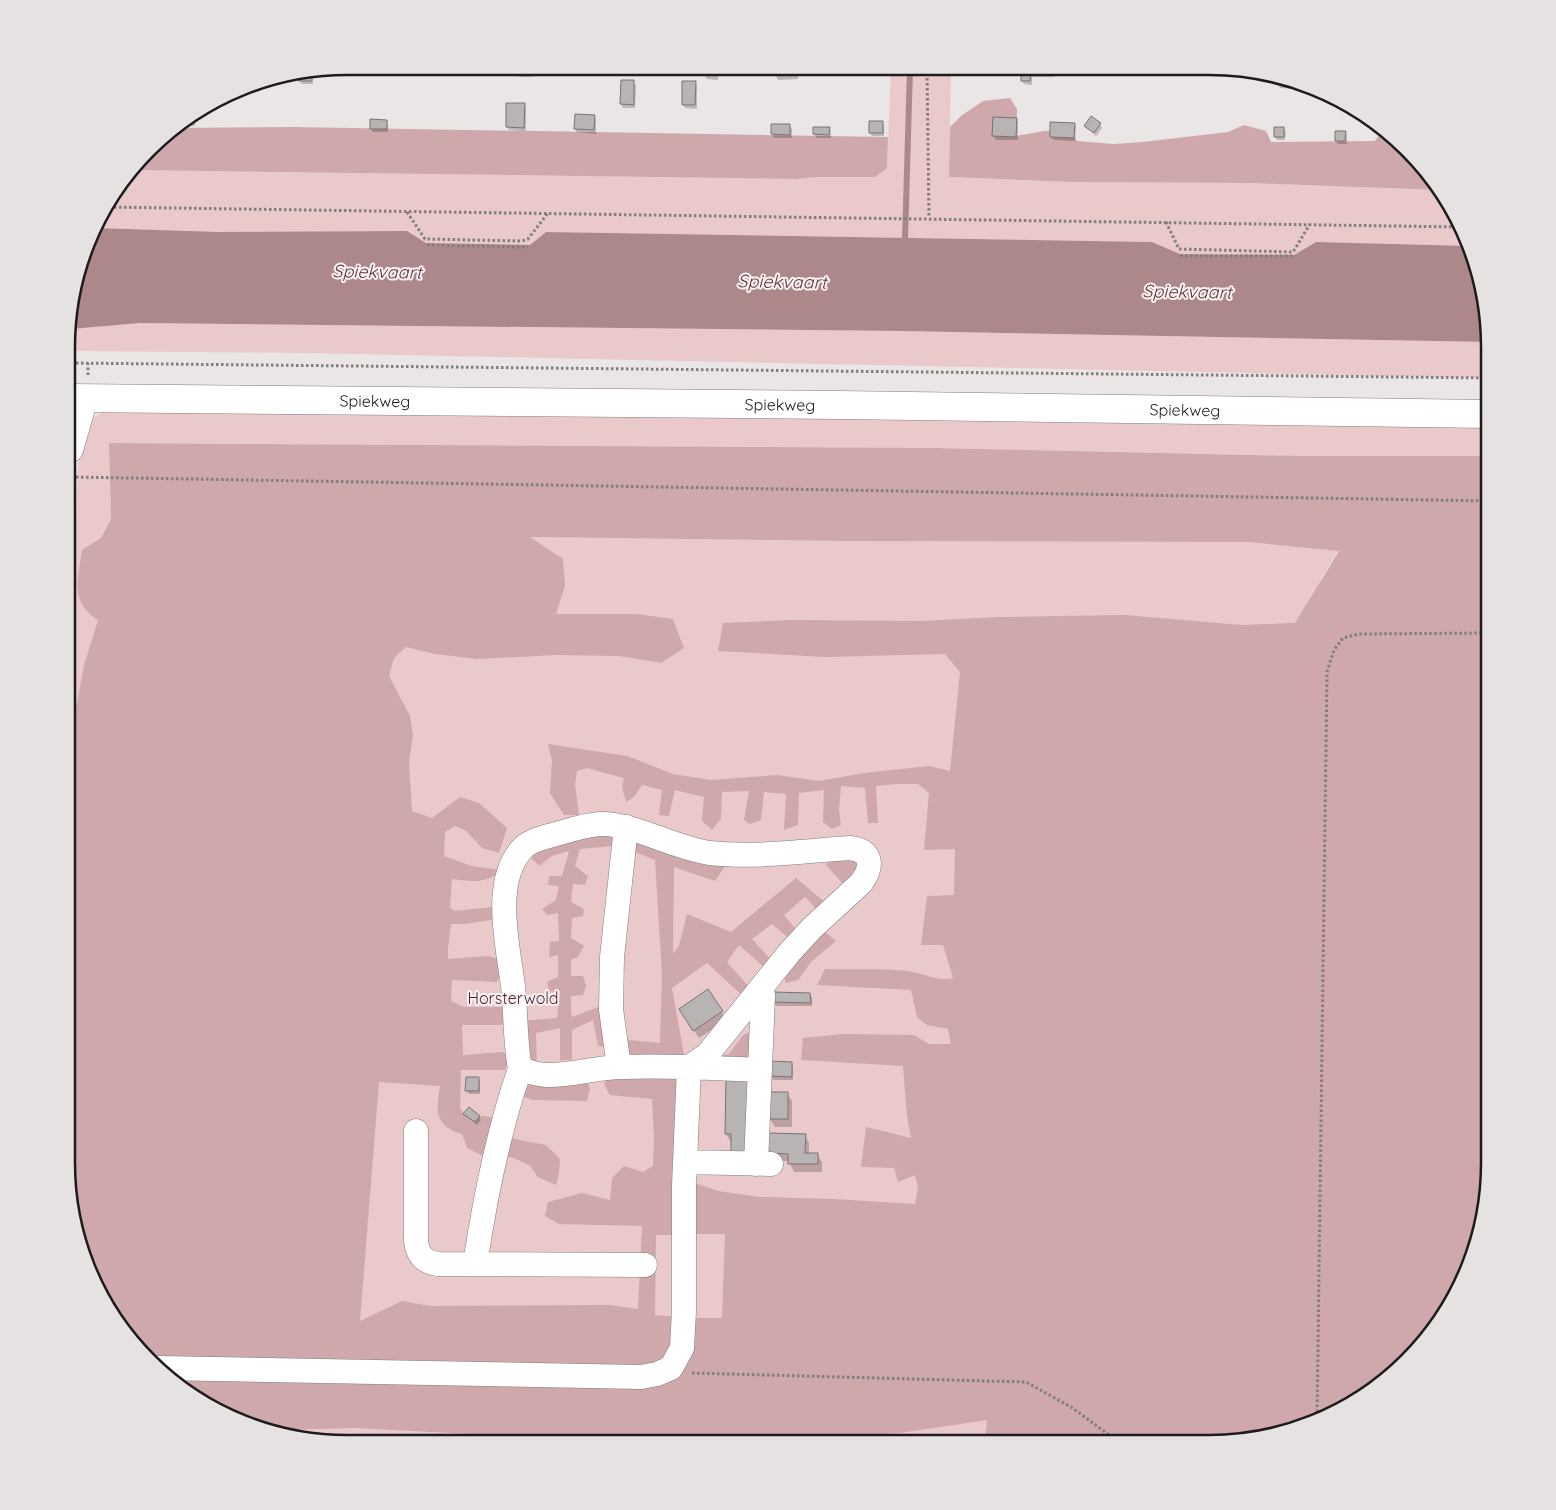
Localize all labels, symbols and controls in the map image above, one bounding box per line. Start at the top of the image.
water label: Spiekvaart [332,259,424,284]
water label: Spiekvaart [737,269,829,294]
water label: Spiekvaart [1142,279,1234,304]
street label: Spiekweg [340,390,410,411]
street label: Spiekweg [745,394,815,415]
street label: Spiekweg [1149,399,1220,420]
park label: Horsterwold [467,988,559,1008]

